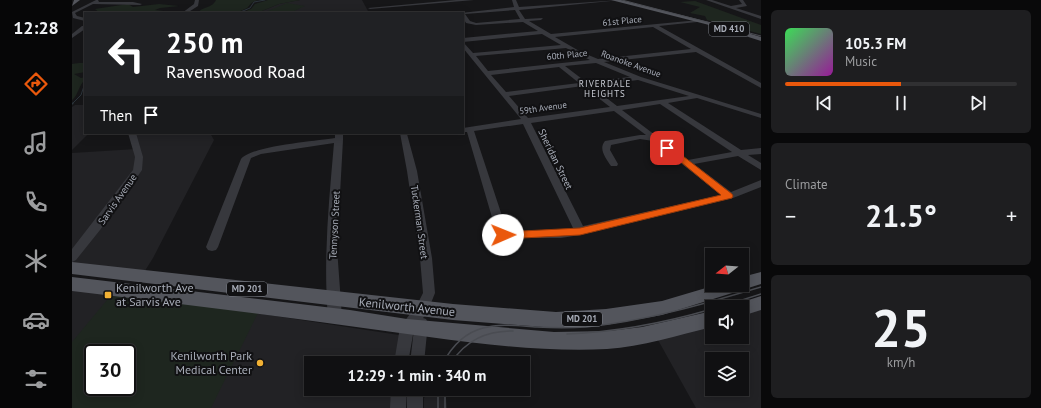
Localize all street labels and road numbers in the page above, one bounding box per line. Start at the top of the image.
street label: 61st Place [602,13,643,28]
road number: MD 410 [709,22,749,36]
street label: 60th Place [546,47,588,62]
street label: Roanoke Avenue [600,48,663,80]
street label: 59th Avenue [518,99,568,116]
street label: Sheridan Street [535,127,576,192]
street label: Sarvis Avenue [95,171,140,227]
street label: Tuckerman Street [408,184,431,260]
street label: Tennyson Street [326,190,343,259]
road number: MD 201 [227,282,267,296]
street label: Kenilworth Avenue [358,294,456,319]
road number: MD 201 [562,312,602,326]

